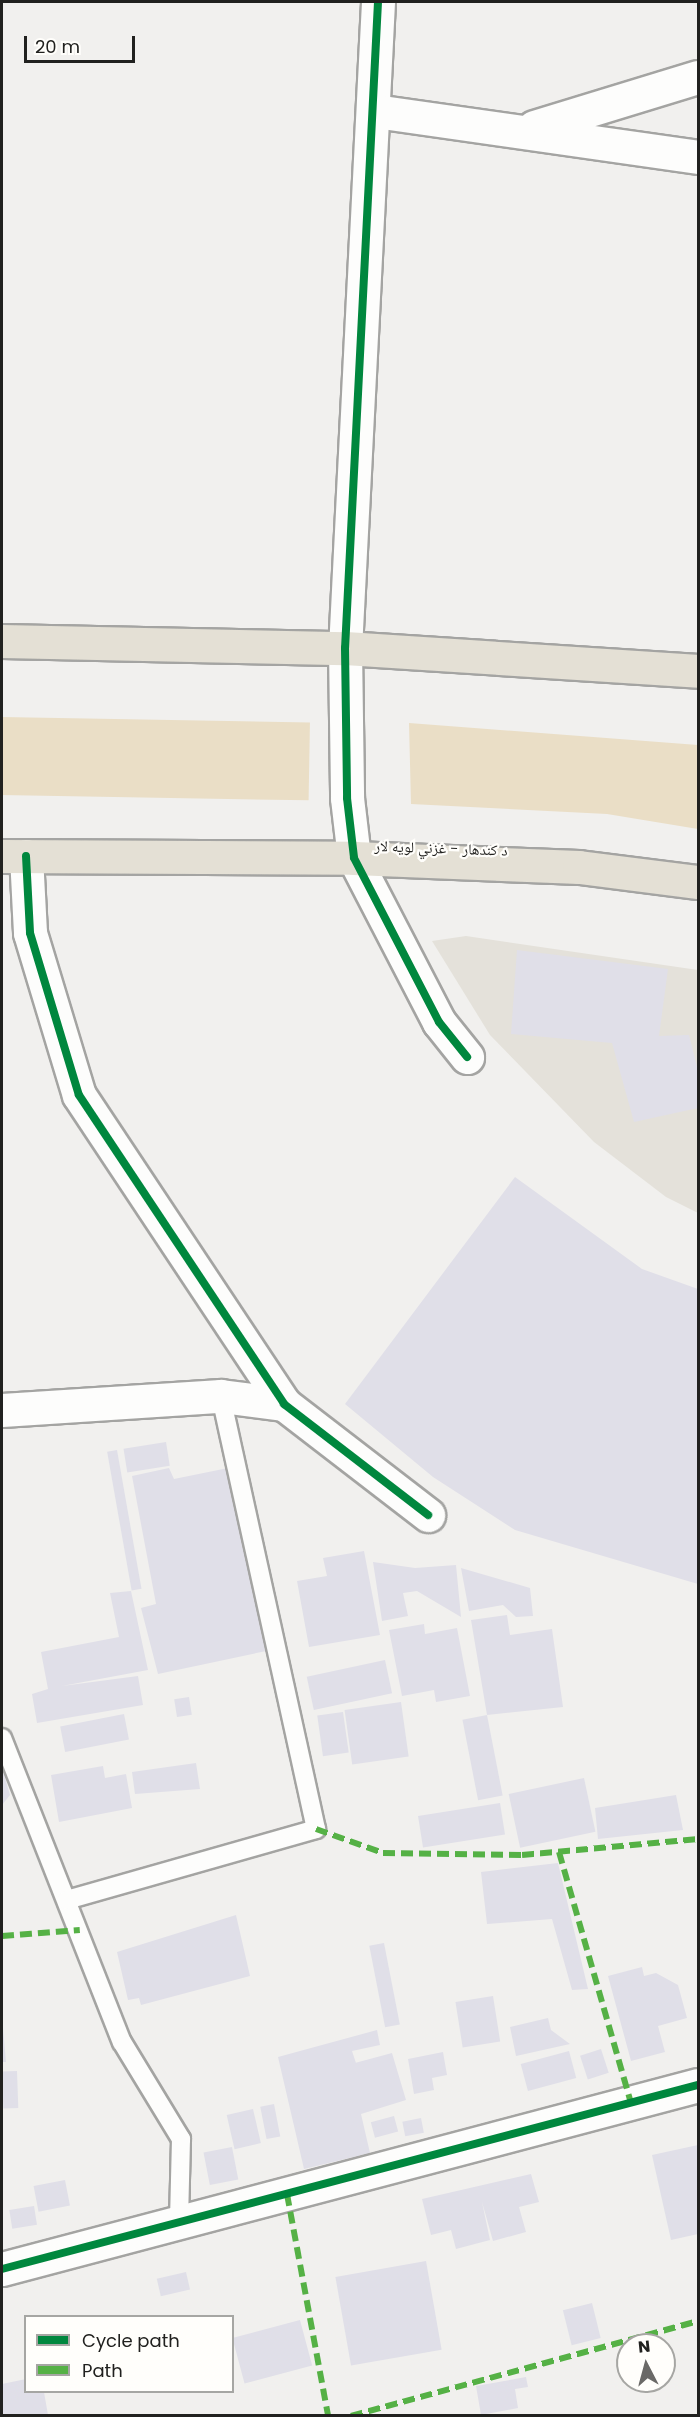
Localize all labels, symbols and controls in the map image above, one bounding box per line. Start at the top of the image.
scale bar [27,24,138,62]
text: 20 m [35,34,80,59]
street label: د کندهار - غزني لويه لار [374,837,508,859]
legend [24,2315,234,2393]
text: Cycle path [82,2328,180,2353]
north arrow [616,2333,676,2393]
text: N [637,2335,651,2359]
text: Path [82,2358,123,2383]

